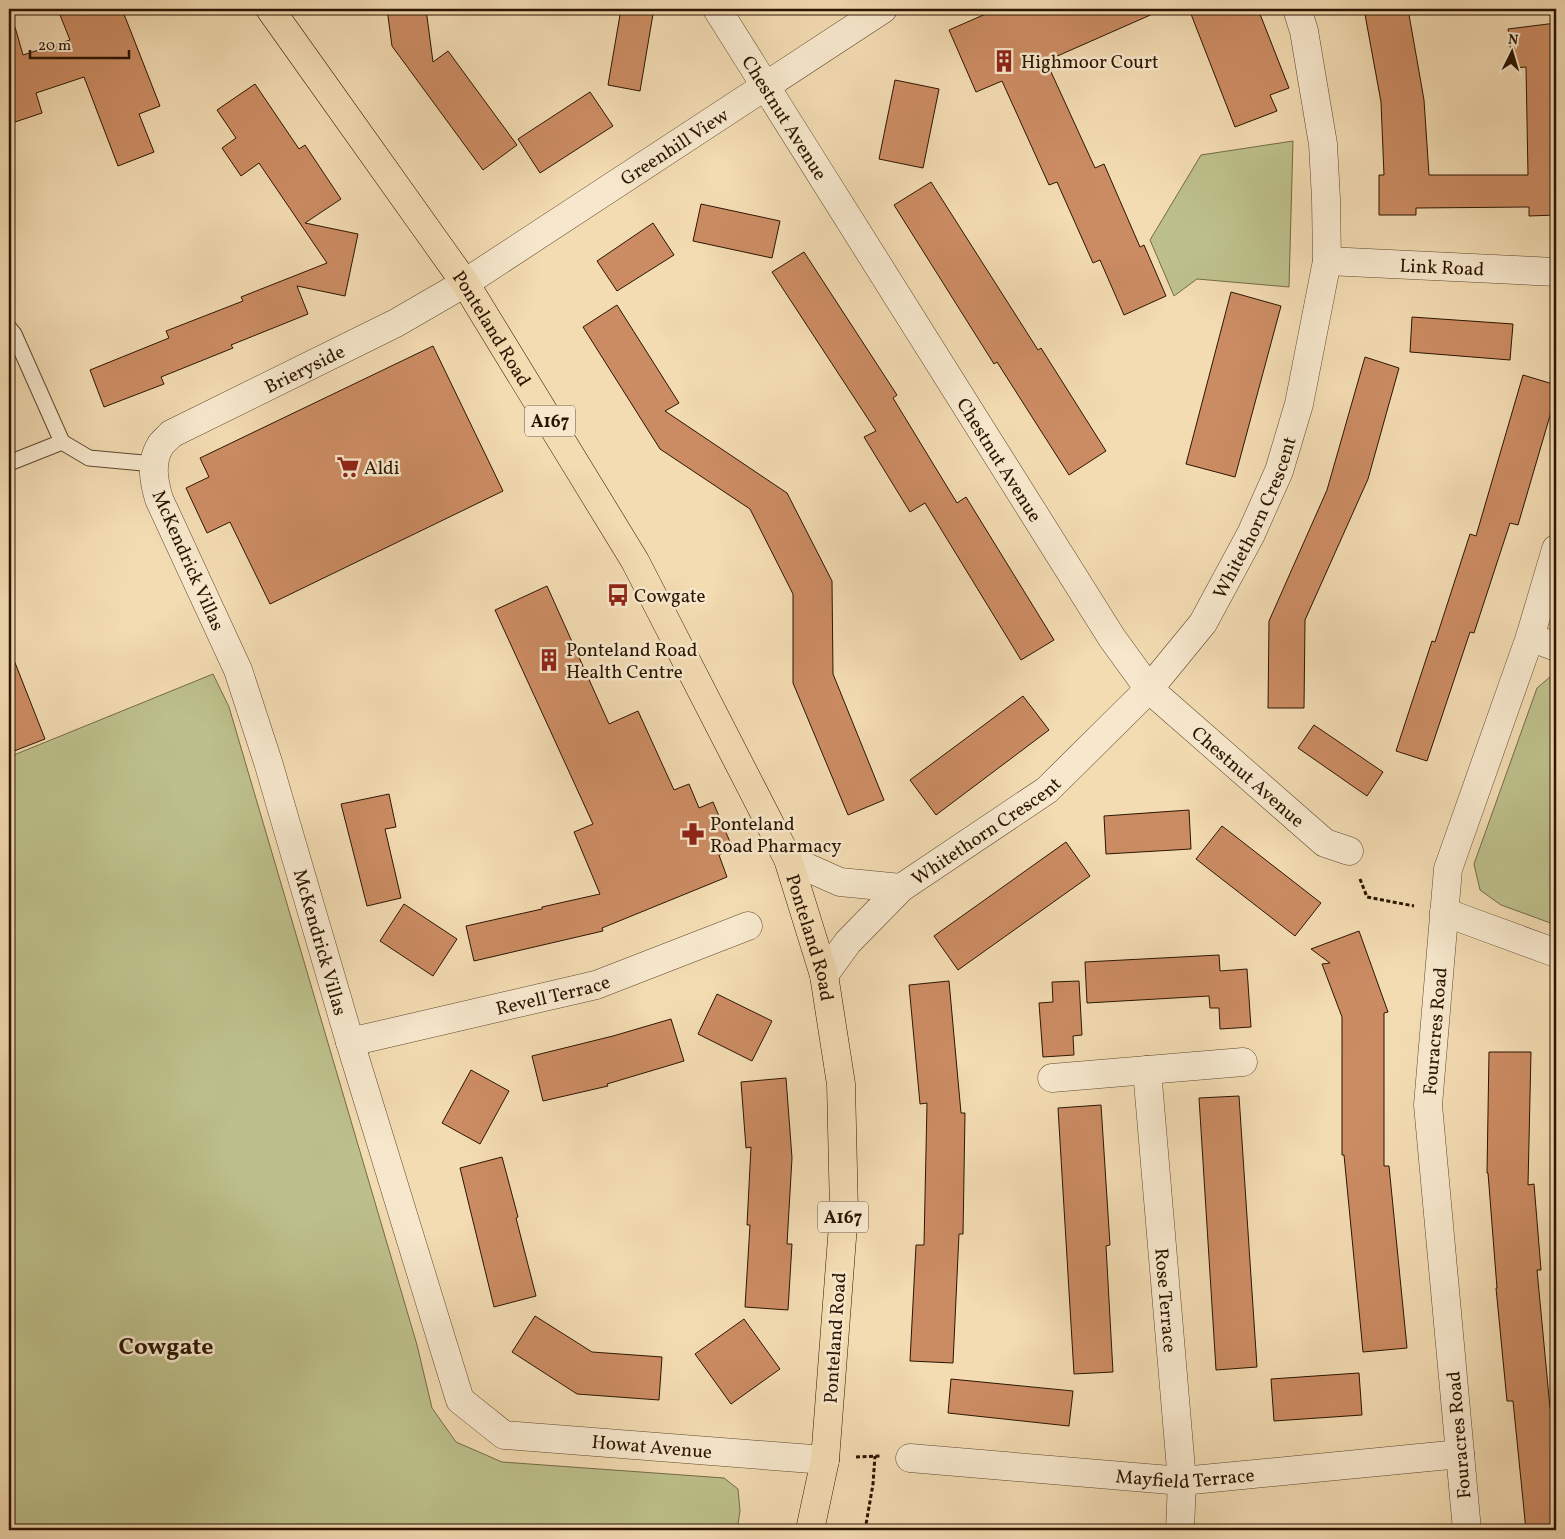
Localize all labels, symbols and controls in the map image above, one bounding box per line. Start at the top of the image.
scale bar [30,28,129,60]
north arrow [1488,28,1538,78]
text: N [1507,31,1519,50]
text: 20 m [38,36,71,57]
building icon: Highmoor Court [991,48,1017,74]
place label: Highmoor Court [1021,50,1159,76]
street label: Chestnut Avenue [735,51,832,186]
street label: Greenhill View [616,103,734,193]
street label: Link Road [1399,253,1485,284]
street label: Ponteland Road [445,266,536,392]
street label: Brieryside [261,339,350,401]
street label: Chestnut Avenue [949,393,1047,528]
road number: A167 [525,406,575,436]
street label: Whitethorn Crescent [1208,433,1304,604]
supermarket icon: Aldi [335,454,361,480]
place label: Aldi [364,456,400,482]
street label: McKendrick Villas [145,487,230,635]
bus stop icon: Cowgate [605,582,631,608]
place label: Cowgate [634,584,705,610]
place label: Ponteland Road Health Centre [566,638,698,686]
building icon: Ponteland Road Health Centre [536,647,562,673]
street label: Chestnut Avenue [1185,721,1309,834]
street label: Whitethorn Crescent [907,772,1068,892]
place label: Ponteland Road Pharmacy [710,812,842,860]
pharmacy icon: Ponteland Road Pharmacy [680,821,706,847]
street label: McKendrick Villas [286,866,352,1019]
street label: Ponteland Road [778,871,839,1003]
street label: Fouracres Road [1418,966,1455,1096]
street label: Revell Terrace [493,970,614,1023]
road number: A167 [818,1202,868,1232]
street label: Rose Terrace [1147,1247,1182,1354]
street label: Ponteland Road [818,1272,854,1405]
district label: Cowgate [119,1331,213,1365]
street label: Fouracres Road [1441,1370,1479,1500]
street label: Howat Avenue [591,1430,713,1466]
street label: Mayfield Terrace [1114,1463,1256,1496]

